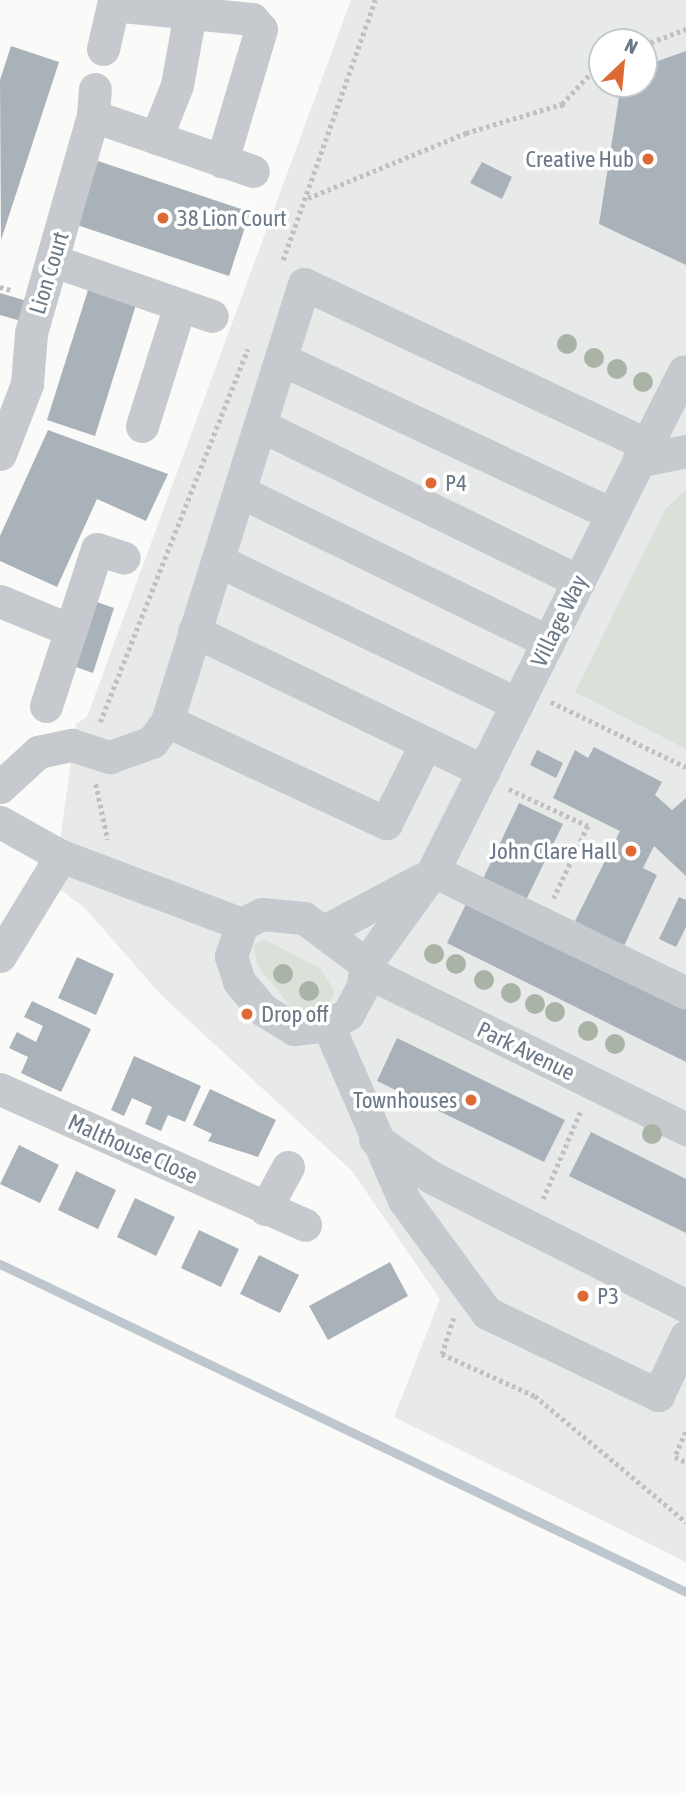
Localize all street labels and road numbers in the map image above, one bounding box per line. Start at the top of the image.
street label: Lion Court [23,228,75,318]
street label: Village Way [525,571,593,671]
street label: Park Avenue [473,1016,579,1086]
street label: Malthouse Close [64,1108,202,1190]

